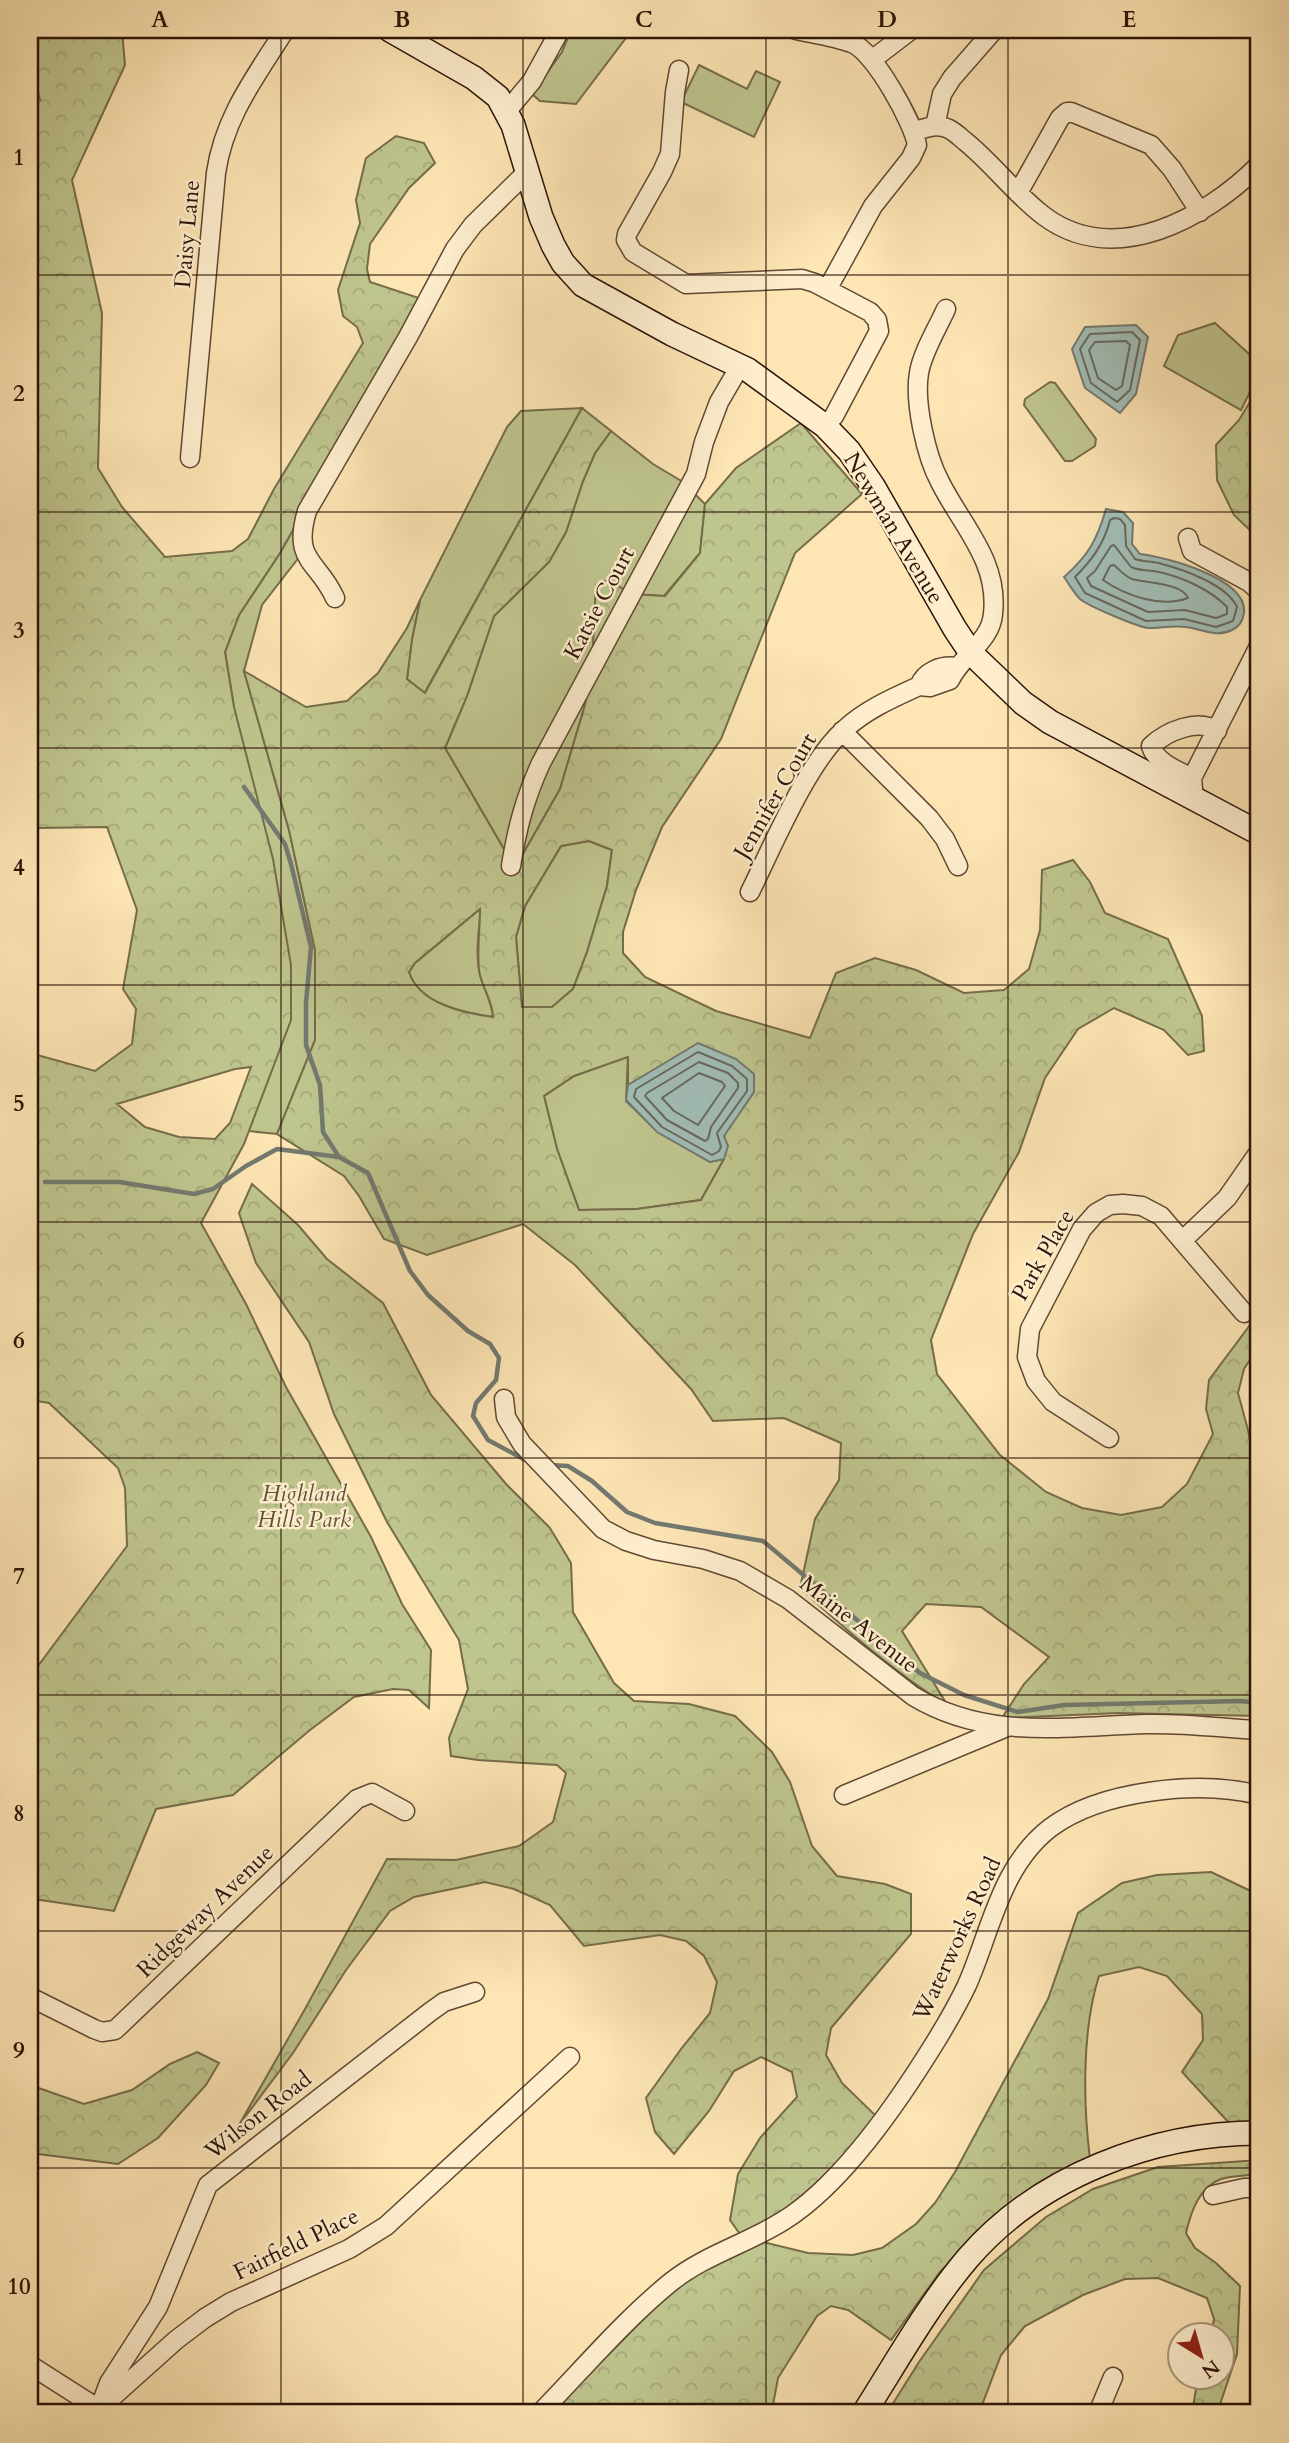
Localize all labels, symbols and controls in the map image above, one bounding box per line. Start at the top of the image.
text: A [151,4,169,35]
text: B [394,4,410,35]
text: C [635,4,653,35]
text: D [877,4,897,35]
text: E [1122,4,1136,35]
text: 1 [13,142,25,173]
street label: Daisy Lane [167,179,207,289]
text: 2 [13,378,25,409]
street label: Newman Avenue [836,446,952,610]
street label: Katsie Court [556,541,642,665]
text: 3 [13,615,25,646]
street label: Jennifer Court [725,727,824,867]
text: 4 [13,852,25,883]
text: 5 [13,1088,25,1119]
street label: Park Place [1004,1204,1082,1306]
text: 6 [13,1325,25,1356]
park label: Highland Hills Park [257,1478,352,1535]
text: 7 [13,1561,25,1592]
street label: Maine Avenue [793,1568,925,1680]
text: 8 [13,1798,25,1829]
street label: Ridgeway Avenue [130,1838,280,1984]
street label: Waterworks Road [905,1851,1009,2027]
text: 9 [13,2035,25,2066]
street label: Wilson Road [197,2063,318,2167]
street label: Fairfield Place [228,2200,364,2288]
text: 10 [7,2271,31,2302]
north arrow [1166,2320,1236,2390]
text: N [1196,2353,1225,2384]

